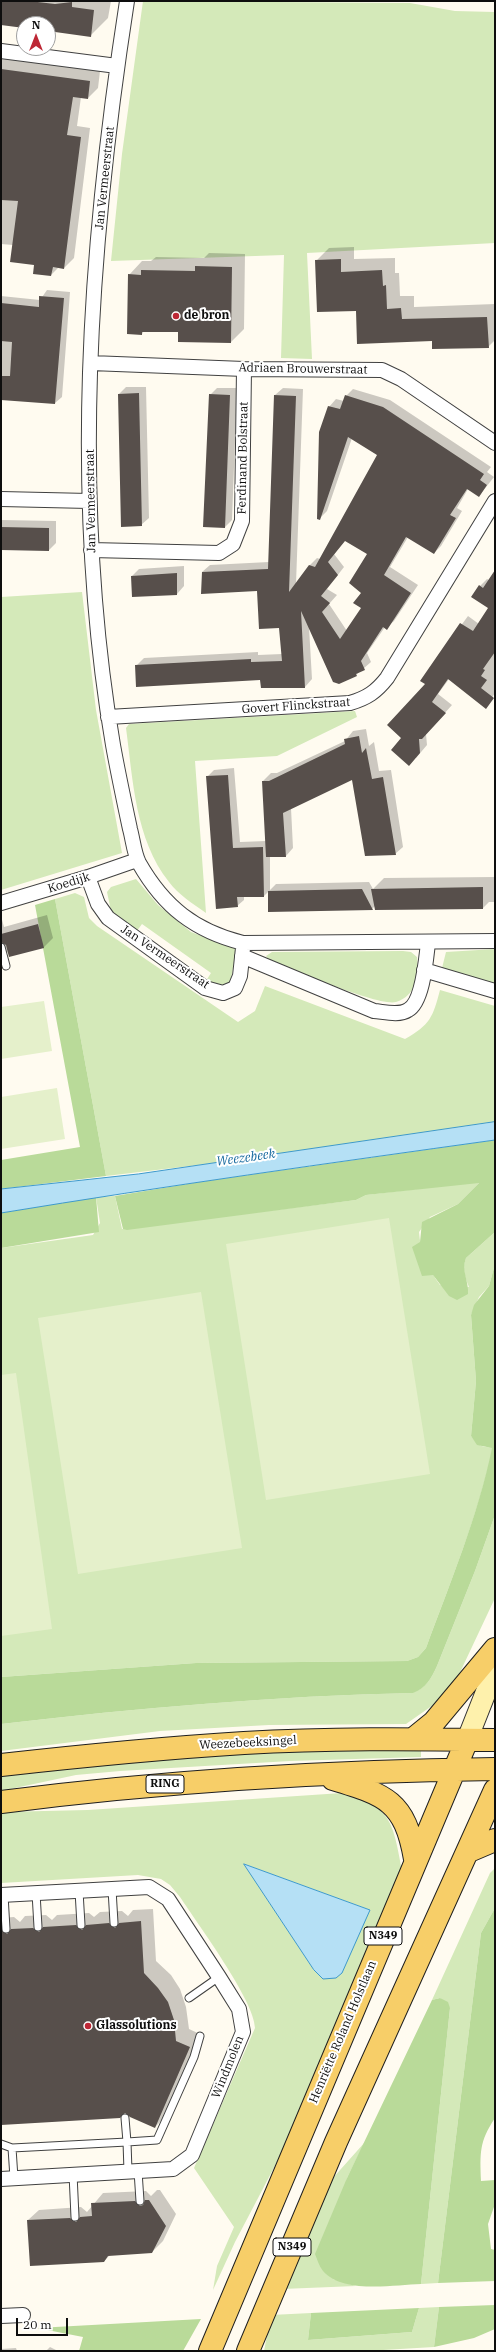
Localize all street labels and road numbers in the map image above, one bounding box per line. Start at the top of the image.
street label: Jan Vermeerstraat [92,126,118,230]
street label: Adriaen Brouwerstraat [238,361,368,377]
street label: Ferdinand Bolstraat [235,401,251,515]
street label: Jan Vermeerstraat [83,449,99,553]
street label: Govert Flinckstraat [241,695,351,717]
street label: Koedijk [46,870,92,896]
street label: Jan Vermeerstraat [118,922,212,992]
street label: Weezebeeksingel [199,1733,297,1753]
road number: RING [146,1775,184,1793]
road number: N349 [364,1927,402,1945]
street label: Henriëtte Roland Holstlaan [306,1959,380,2105]
street label: Windmolen [209,2034,247,2100]
road number: N349 [273,2238,311,2256]

